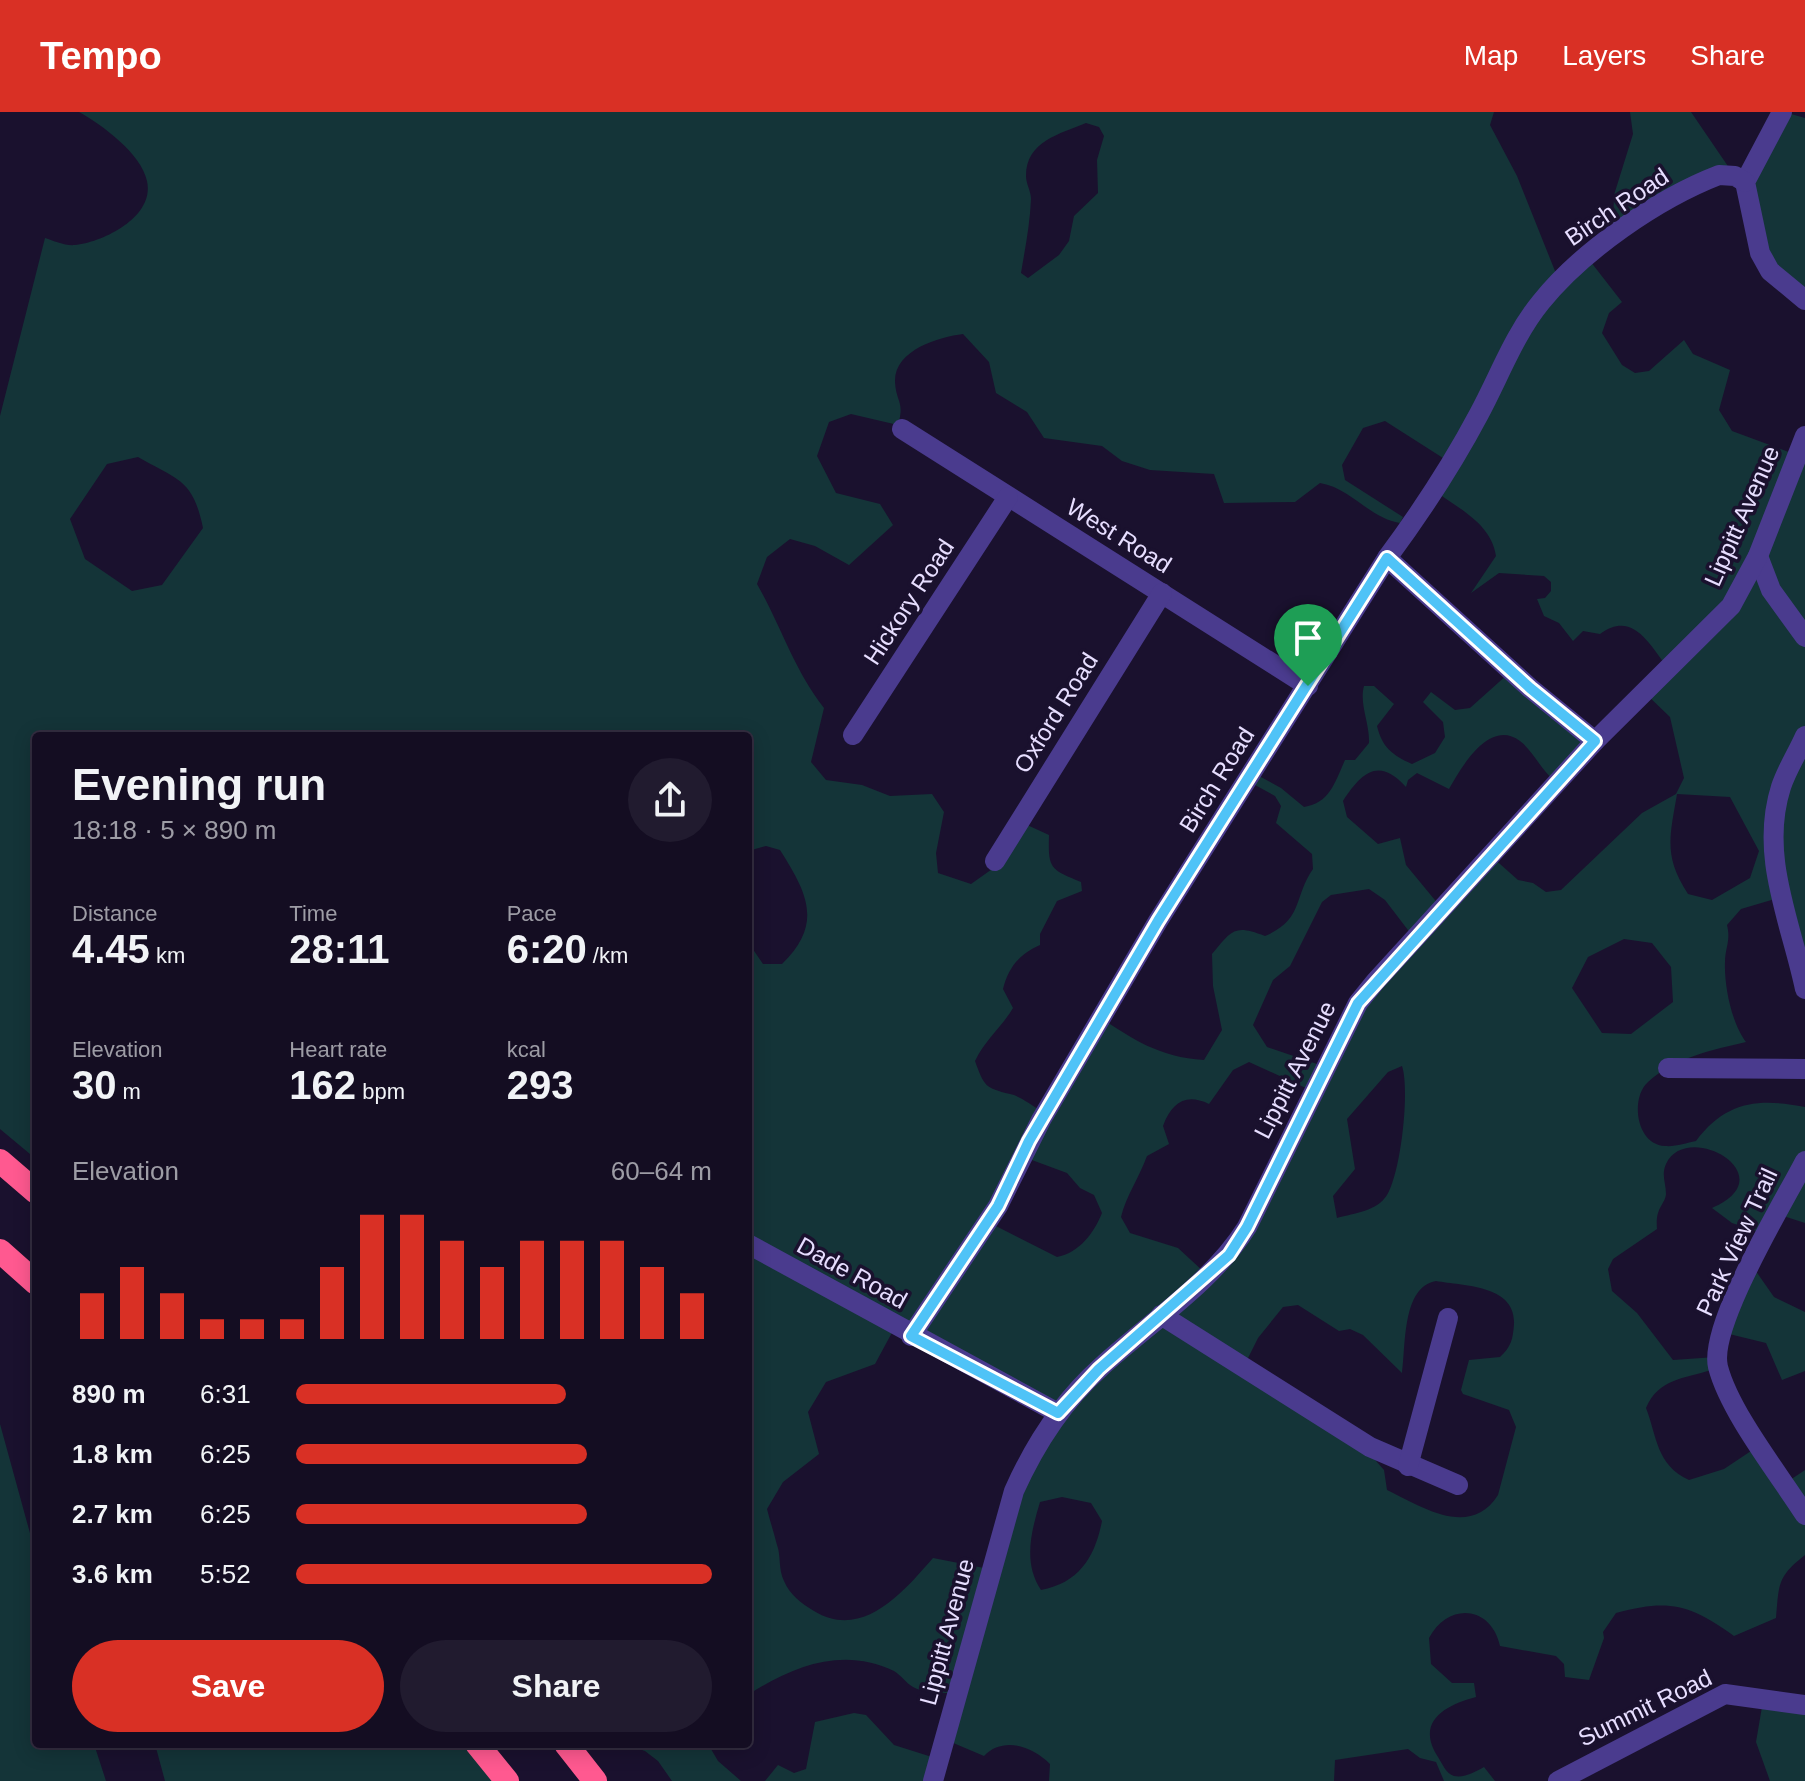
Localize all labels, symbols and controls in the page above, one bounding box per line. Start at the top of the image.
text: Tempo [40,35,162,77]
text: Map [1464,40,1518,71]
text: Layers [1562,40,1646,71]
text: Share [1690,40,1765,71]
street label: Birch Road [1560,162,1673,251]
street label: Lippitt Avenue [1699,442,1784,590]
street label: West Road [1062,493,1177,578]
street label: Hickory Road [858,534,959,669]
pin [1274,604,1342,686]
icon: arrive [1286,616,1330,660]
street label: Oxford Road [1008,648,1103,778]
street label: Birch Road [1174,722,1259,837]
button: share [628,758,712,842]
text: Evening run [72,760,326,809]
text: 18:18 · 5 × 890 m [72,815,277,845]
text: Distance [72,901,158,926]
text: Time [289,901,337,926]
text: Pace [507,901,557,926]
text: 4.45 [72,927,150,971]
text: 28:11 [289,927,389,971]
text: 6:20 [507,927,587,971]
text: km [150,943,185,968]
text: /km [587,943,628,968]
street label: Lippitt Avenue [1248,997,1341,1143]
text: Elevation [72,1037,163,1062]
text: Heart rate [289,1037,387,1062]
text: kcal [507,1037,546,1062]
text: 30 [72,1063,117,1107]
text: 162 [289,1063,356,1107]
text: 293 [507,1063,573,1107]
text: m [117,1079,141,1104]
text: bpm [356,1079,405,1104]
text: Elevation [72,1156,179,1186]
text: 60–64 m [611,1156,712,1186]
street label: Park View Trail [1691,1164,1783,1320]
street label: Dade Road [793,1231,912,1314]
text: 890 m [72,1379,146,1409]
text: 6:31 [200,1379,251,1409]
text: 1.8 km [72,1439,153,1469]
text: 6:25 [200,1439,251,1469]
text: 2.7 km [72,1499,153,1529]
text: 6:25 [200,1499,251,1529]
street label: Lippitt Avenue [914,1556,979,1708]
text: 3.6 km [72,1559,153,1589]
text: 5:52 [200,1559,251,1589]
button: Save [72,1640,384,1732]
button: Share [400,1640,712,1732]
street label: Summit Road [1574,1664,1716,1752]

